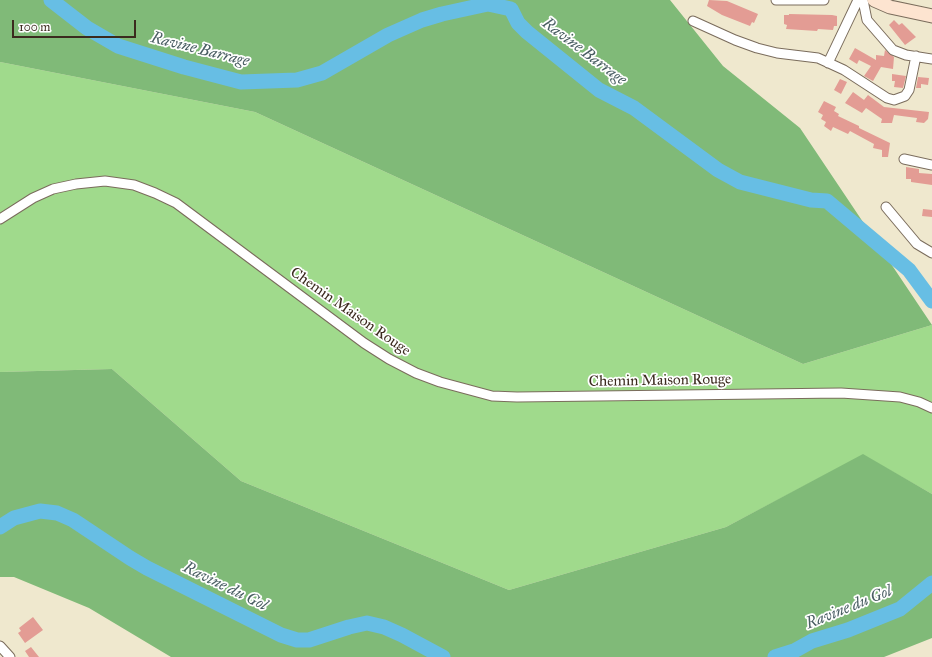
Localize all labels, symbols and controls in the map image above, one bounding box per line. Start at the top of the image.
scale bar [14,12,138,38]
water label: Ravine Barrage [538,14,630,90]
text: 100 m [19,20,50,34]
water label: Ravine Barrage [149,29,251,71]
street label: Chemin Maison Rouge [286,264,414,360]
street label: Chemin Maison Rouge [589,371,731,391]
water label: Ravine du Gol [180,558,270,616]
water label: Ravine du Gol [803,582,895,634]

